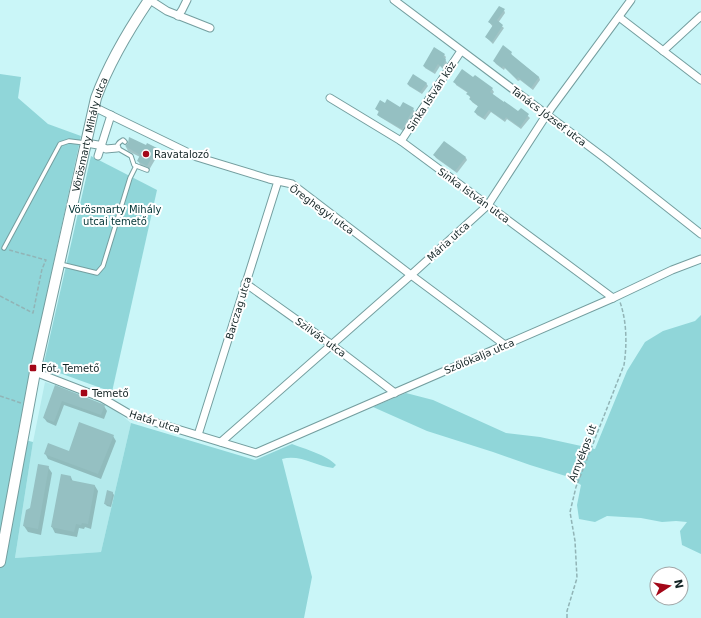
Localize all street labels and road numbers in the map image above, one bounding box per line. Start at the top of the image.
street label: Sinka István köz [405,59,458,133]
street label: Vörösmarty Mihály utca [70,75,110,193]
street label: Tanács József utca [508,84,588,148]
street label: Sinka István utca [436,166,512,225]
street label: Öreghegyi utca [287,182,357,236]
street label: Mária utca [425,220,472,263]
street label: Barczag utca [224,275,253,341]
street label: Szilvás utca [293,315,348,359]
street label: Szőlőkalja utca [442,337,516,376]
street label: Határ utca [128,408,182,435]
street label: Árnyékps út [566,423,598,483]

